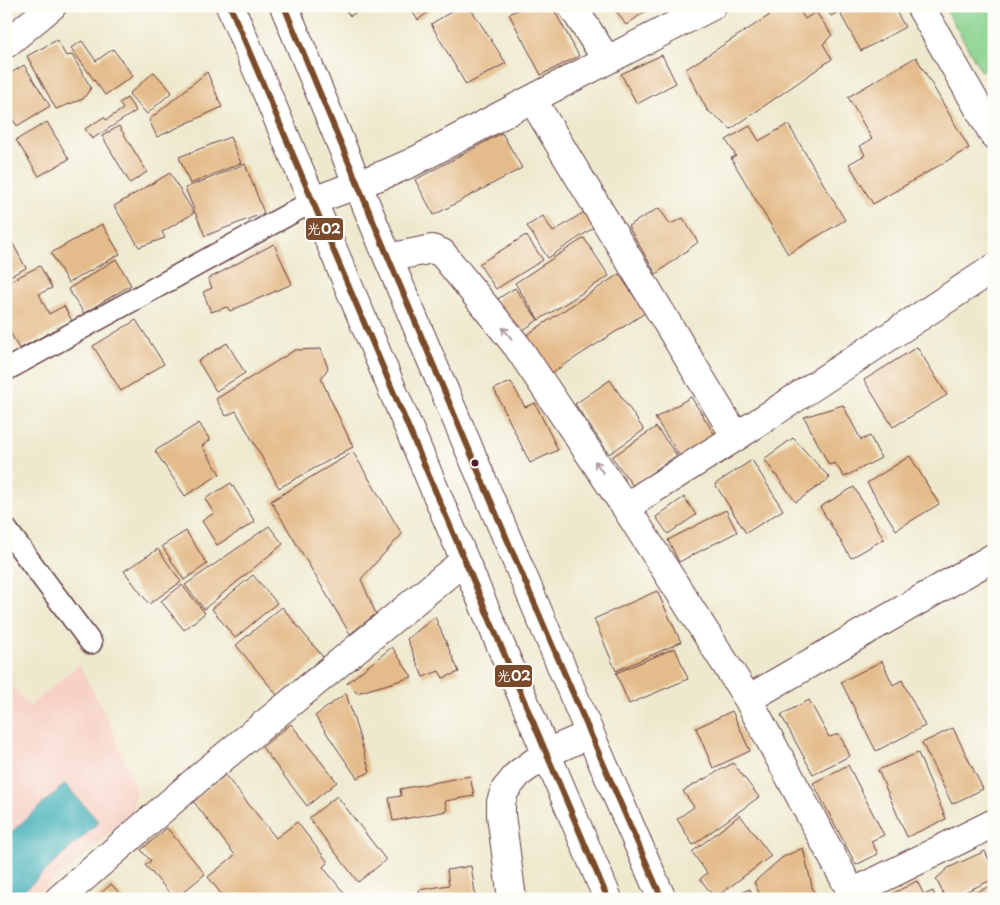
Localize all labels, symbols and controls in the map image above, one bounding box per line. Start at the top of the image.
line badge: 光02 [305,217,344,241]
text: 光02 [307,218,341,239]
one-way arrow [501,327,512,340]
unlabelled marker [470,458,480,468]
one-way arrow [593,461,603,475]
line badge: 光02 [494,664,533,688]
text: 光02 [497,665,531,686]

